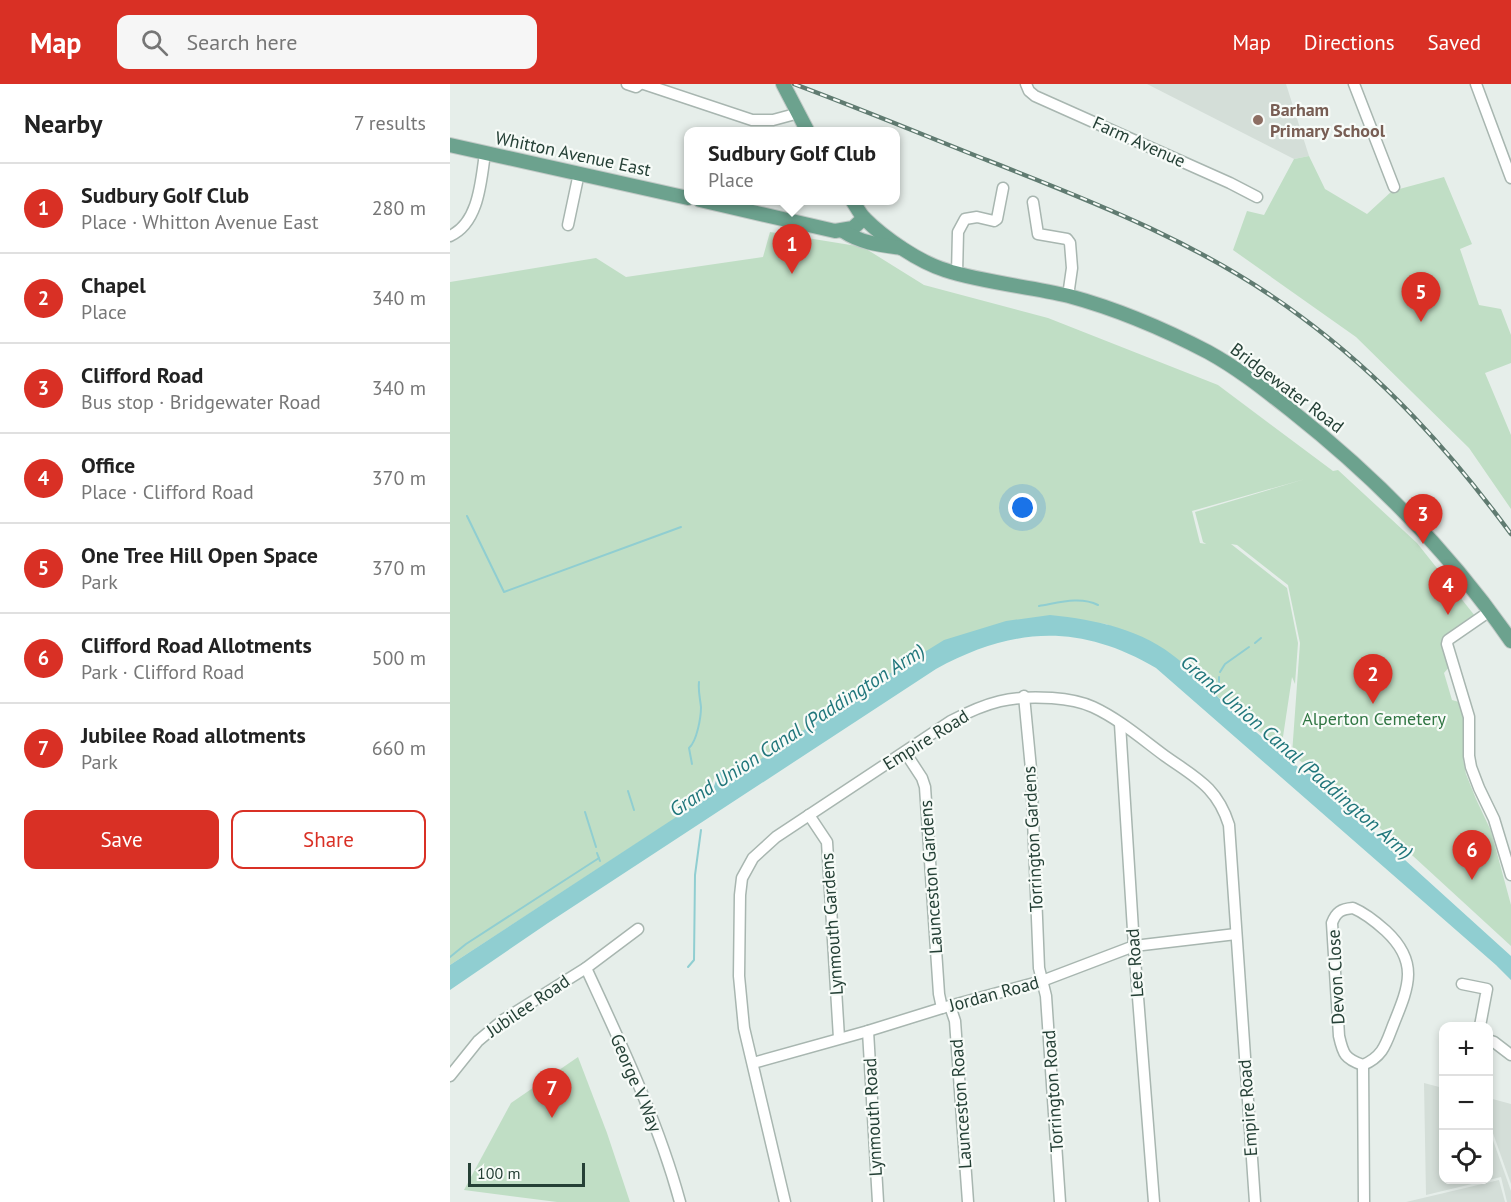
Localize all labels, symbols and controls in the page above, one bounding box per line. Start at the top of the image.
search box [117,15,537,69]
text: Map [30,24,81,61]
icon: search [138,26,171,59]
text: Search here [186,28,297,56]
text: Map [1232,29,1271,56]
text: Directions [1304,29,1395,56]
text: Saved [1428,29,1481,56]
place label: Barham Primary School [1270,98,1386,142]
text: Nearby [24,107,102,140]
text: 7 results [354,110,426,136]
street label: Farm Avenue [1089,111,1189,172]
marker: Barham Primary School [1251,113,1265,127]
street label: Whitton Avenue East [493,126,653,181]
popup [684,127,900,205]
text: Sudbury Golf Club [708,139,876,167]
text: Place [708,167,754,193]
text: Sudbury Golf Club [81,181,249,209]
text: 1 [38,195,49,221]
text: 280 m [372,195,426,221]
text: Place · Whitton Avenue East [81,209,319,235]
pin: 1 [772,224,812,274]
text: Chapel [81,271,146,299]
pin: 5 [1402,272,1440,322]
text: 2 [38,285,49,311]
text: 340 m [372,285,426,311]
text: Place [81,299,127,325]
street label: Bridgewater Road [1226,337,1349,438]
text: Clifford Road [81,361,203,389]
text: 3 [38,375,49,401]
text: 340 m [372,375,426,401]
text: Bus stop · Bridgewater Road [81,389,321,415]
text: Office [81,451,135,479]
text: 4 [38,465,49,491]
text: 370 m [372,465,426,491]
text: Place · Clifford Road [81,479,254,505]
your location [1008,493,1037,522]
pin: 3 [1404,494,1442,544]
text: One Tree Hill Open Space [81,541,318,569]
text: 5 [38,555,49,581]
text: 370 m [372,555,426,581]
pin: 4 [1428,566,1468,615]
text: Park [81,569,118,595]
text: Clifford Road Allotments [81,631,312,659]
water label: Grand Union Canal (Paddington Arm) [664,637,930,823]
text: 6 [38,645,49,671]
text: 500 m [372,645,426,671]
water label: Grand Union Canal (Paddington Arm) [1175,649,1419,865]
pin: 2 [1354,654,1392,704]
text: Park · Clifford Road [81,659,244,685]
street label: Empire Road [879,704,973,775]
park label: Alperton Cemetery [1302,707,1446,730]
text: Jubilee Road allotments [81,721,306,749]
text: 7 [38,735,49,761]
text: 660 m [372,735,426,761]
text: Park [81,749,118,775]
street label: Torrington Gardens [1017,765,1048,913]
street label: Launceston Gardens [914,799,947,955]
button: Save [24,810,219,869]
button: Share [231,810,426,869]
pin: 6 [1452,830,1492,880]
street label: Lynmouth Gardens [815,852,848,996]
street label: Lee Road [1121,928,1148,998]
street label: Devon Close [1322,929,1349,1025]
street label: Jubilee Road [481,969,574,1042]
street label: Jordan Road [945,970,1041,1017]
map controls [1439,1022,1493,1184]
button: + [1439,1022,1493,1076]
street label: Torrington Road [1037,1029,1068,1153]
street label: George V Way [605,1030,668,1136]
street label: Launceston Road [944,1038,977,1170]
street label: Lynmouth Road [858,1057,887,1177]
street label: Empire Road [1233,1059,1262,1157]
pin: 7 [532,1068,572,1118]
button: − [1439,1076,1493,1130]
button: locate [1439,1130,1493,1184]
scale bar [468,1160,585,1188]
text: 100 m [477,1163,520,1183]

